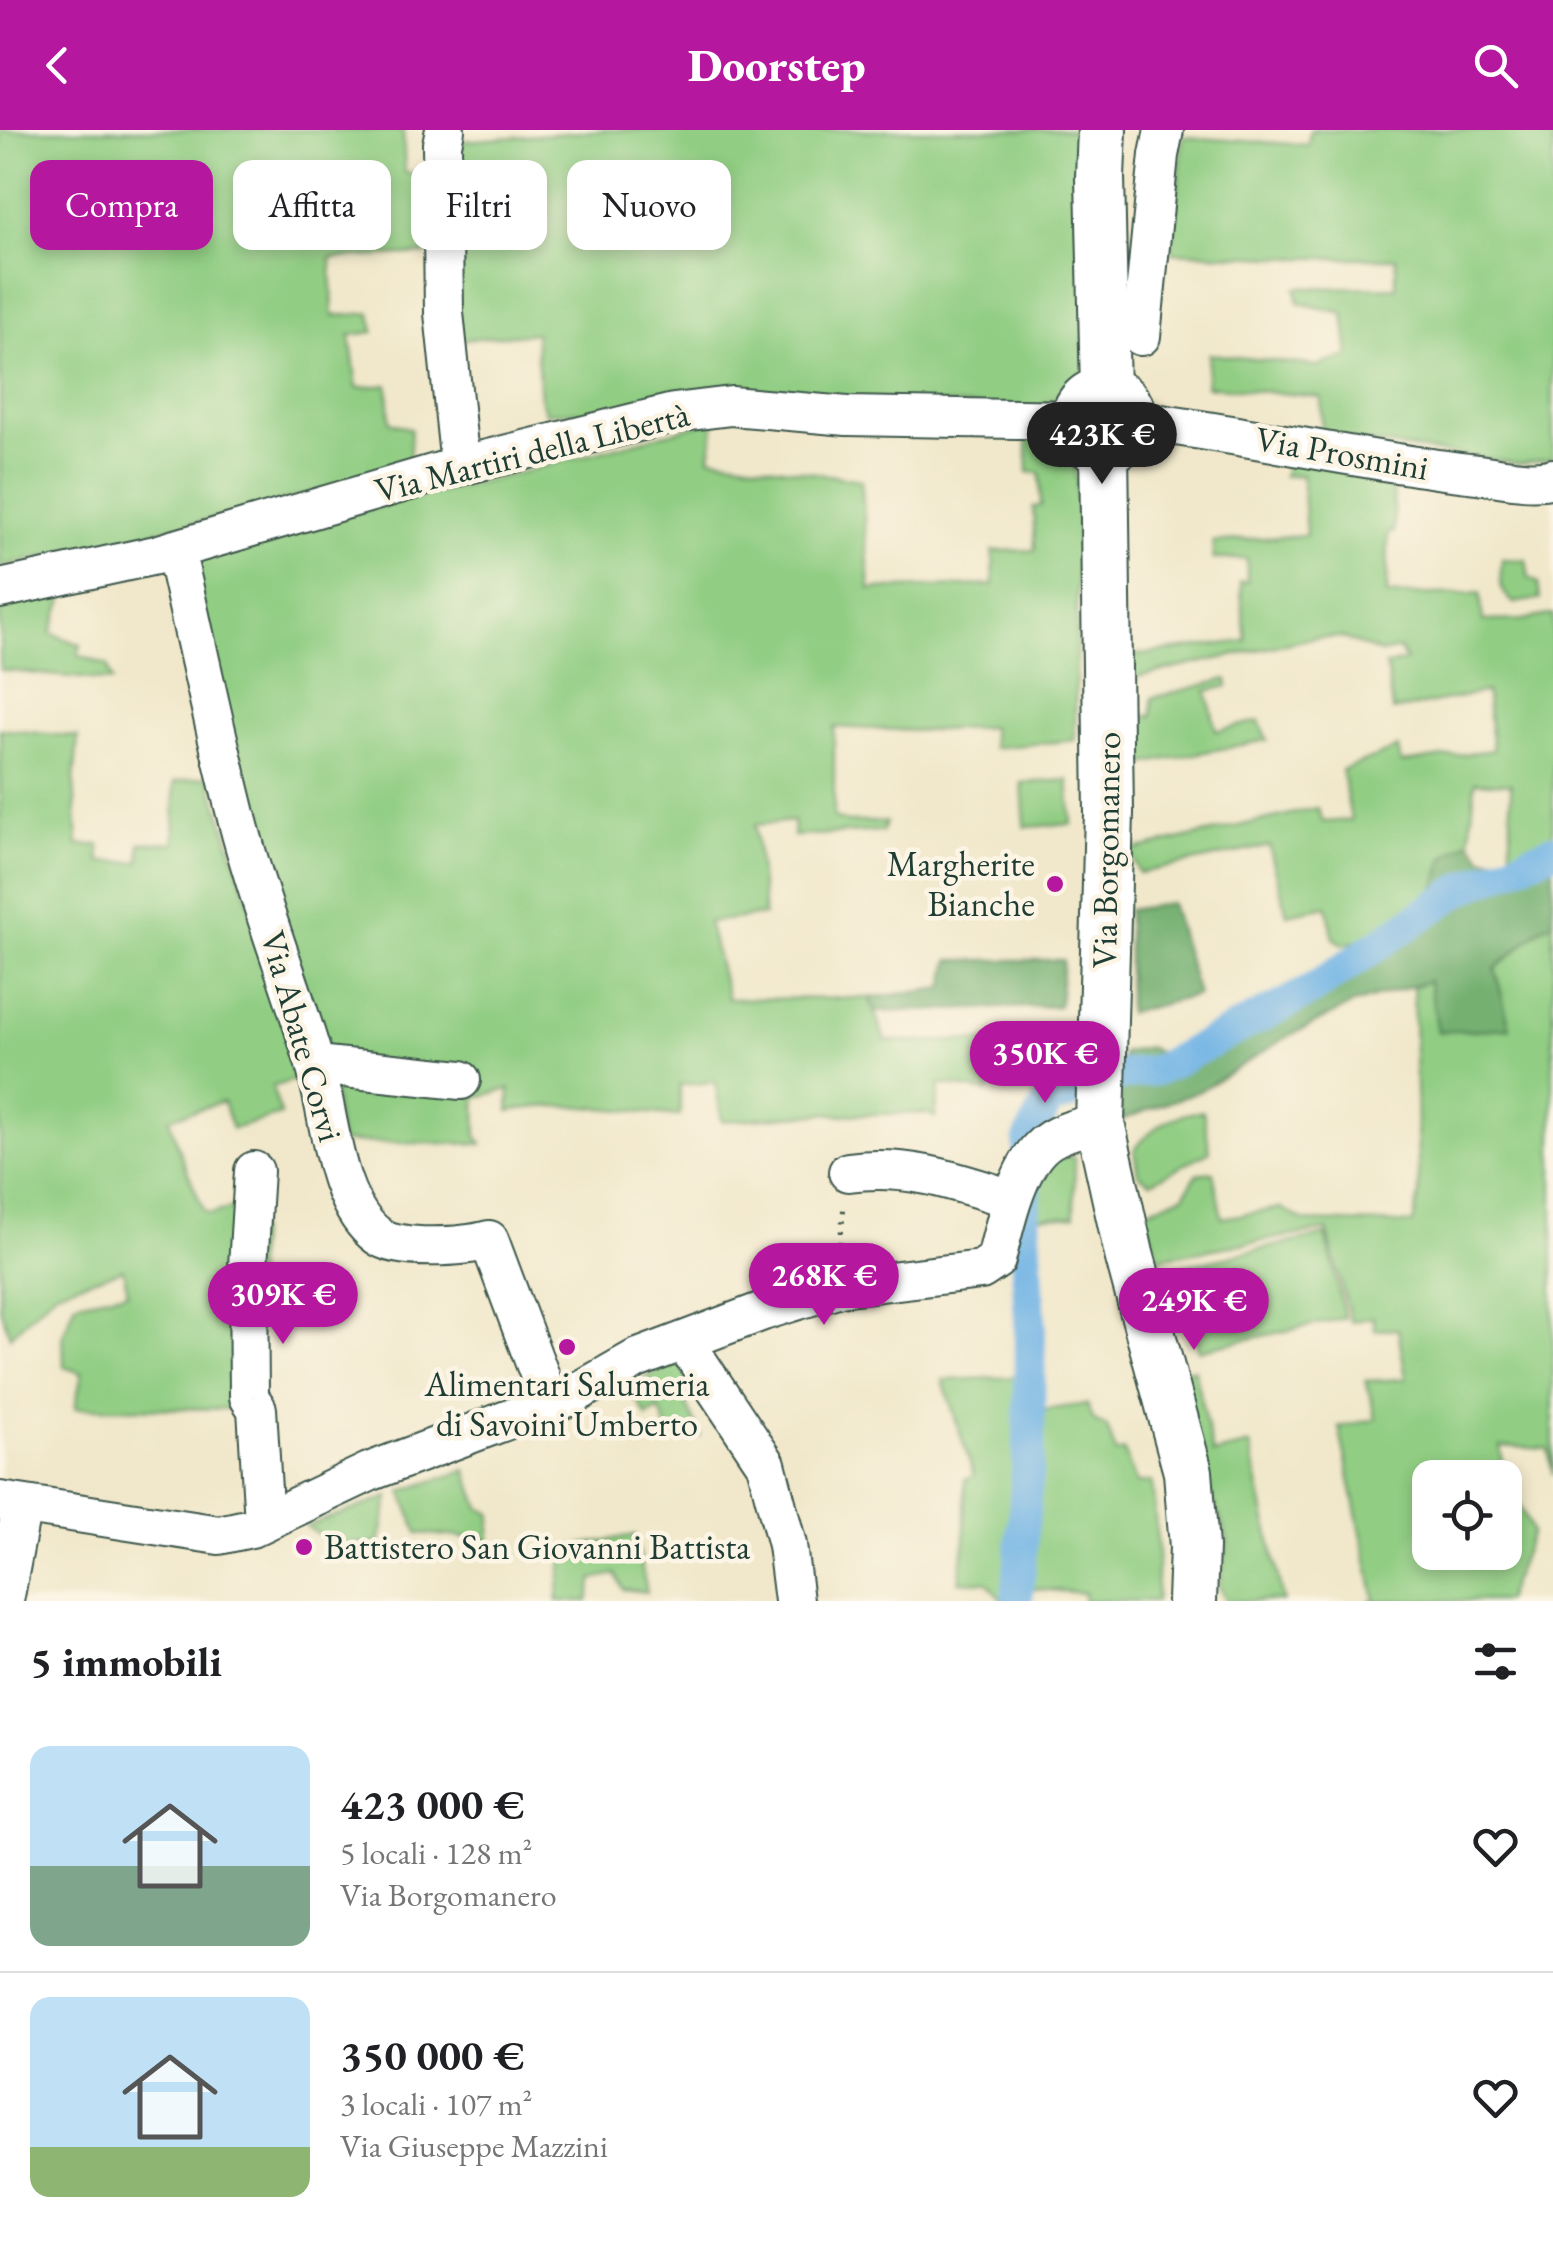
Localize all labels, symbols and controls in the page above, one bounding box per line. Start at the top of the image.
text: Doorstep [688,36,865,94]
icon: back [30,38,85,93]
icon: search [1468,38,1523,93]
chip: Compra [30,160,213,250]
chip: Affitta [233,160,391,250]
chip: Filtri [411,160,547,250]
chip: Nuovo [567,160,731,250]
street label: Via Martiri della Libertà [370,391,694,512]
pin: 423K € [1021,402,1183,487]
text: 423K € [1049,413,1155,455]
street label: Via Prosmini [1252,415,1432,490]
street label: Via Borgomanero [1081,731,1130,969]
place label: Margherite Bianche [887,841,1035,926]
marker: Margherite Bianche [1044,873,1066,895]
street label: Via Abate Corvi [251,925,354,1146]
pin: 350K € [964,1021,1126,1106]
text: 350K € [992,1032,1098,1074]
pin: 268K € [743,1243,905,1328]
text: 268K € [771,1254,877,1296]
pin: 309K € [202,1262,364,1347]
pin: 249K € [1113,1268,1275,1353]
text: 309K € [230,1273,336,1315]
text: 249K € [1141,1279,1247,1321]
marker: Alimentari Salumeria di Savoini Umberto [556,1336,578,1358]
place label: Alimentari Salumeria di Savoini Umberto [424,1361,710,1446]
map controls [1412,1460,1522,1570]
button: locate [1412,1460,1522,1570]
place label: Battistero San Giovanni Battista [324,1524,750,1569]
marker: Battistero San Giovanni Battista [293,1536,315,1558]
text: 5 immobili [30,1634,222,1689]
icon: filters [1468,1634,1523,1689]
text: 423 000 € [340,1777,524,1832]
icon: home [110,1786,230,1906]
icon: heart [1468,1819,1523,1874]
text: 5 locali · 128 m² [340,1832,532,1874]
text: Via Borgomanero [340,1874,557,1916]
text: 350 000 € [340,2028,524,2083]
icon: home [110,2037,230,2157]
icon: heart [1468,2070,1523,2125]
text: 3 locali · 107 m² [340,2083,532,2125]
text: Via Giuseppe Mazzini [340,2125,608,2167]

